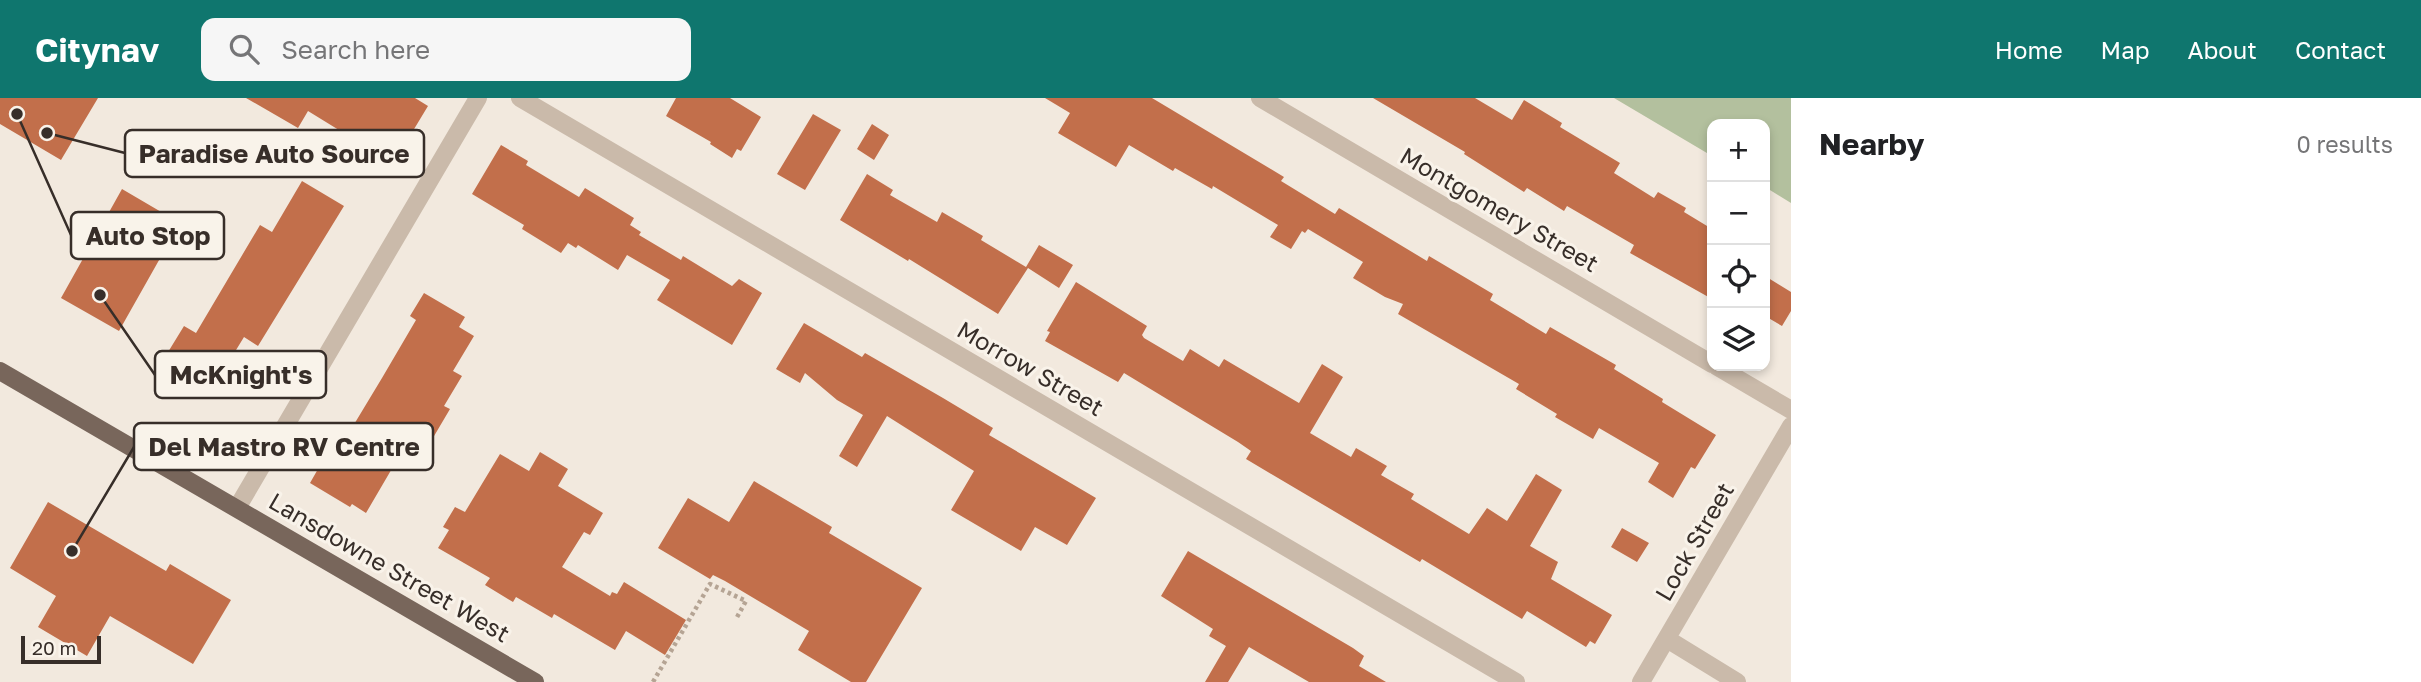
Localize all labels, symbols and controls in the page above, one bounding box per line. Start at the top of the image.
search box [201,18,691,81]
text: Citynav [35,30,159,69]
icon: search [225,30,263,68]
text: Search here [281,34,430,65]
text: Home [1995,35,2063,64]
text: Map [2101,35,2150,64]
text: About [2188,35,2257,64]
text: Contact [2295,35,2386,64]
map controls [1707,119,1770,371]
button: + [1707,119,1770,182]
text: Nearby [1819,126,1924,162]
callout: Paradise Auto Source [125,130,424,177]
text: 0 results [2297,130,2393,158]
text: Paradise Auto Source [138,138,410,169]
street label: Montgomery Street [1395,140,1604,277]
button: − [1707,182,1770,245]
callout: Auto Stop [71,212,224,259]
text: Auto Stop [85,220,211,251]
button: locate [1707,245,1770,308]
button: layers [1707,308,1770,371]
street label: Morrow Street [952,314,1109,421]
callout: McKnight's [155,351,326,398]
text: McKnight's [170,359,312,390]
callout: Del Mastro RV Centre [134,423,433,470]
text: Del Mastro RV Centre [148,431,420,462]
street label: Lock Street [1648,477,1739,605]
street label: Lansdowne Street West [264,486,515,648]
scale bar [21,633,102,665]
text: 20 m [32,636,76,659]

